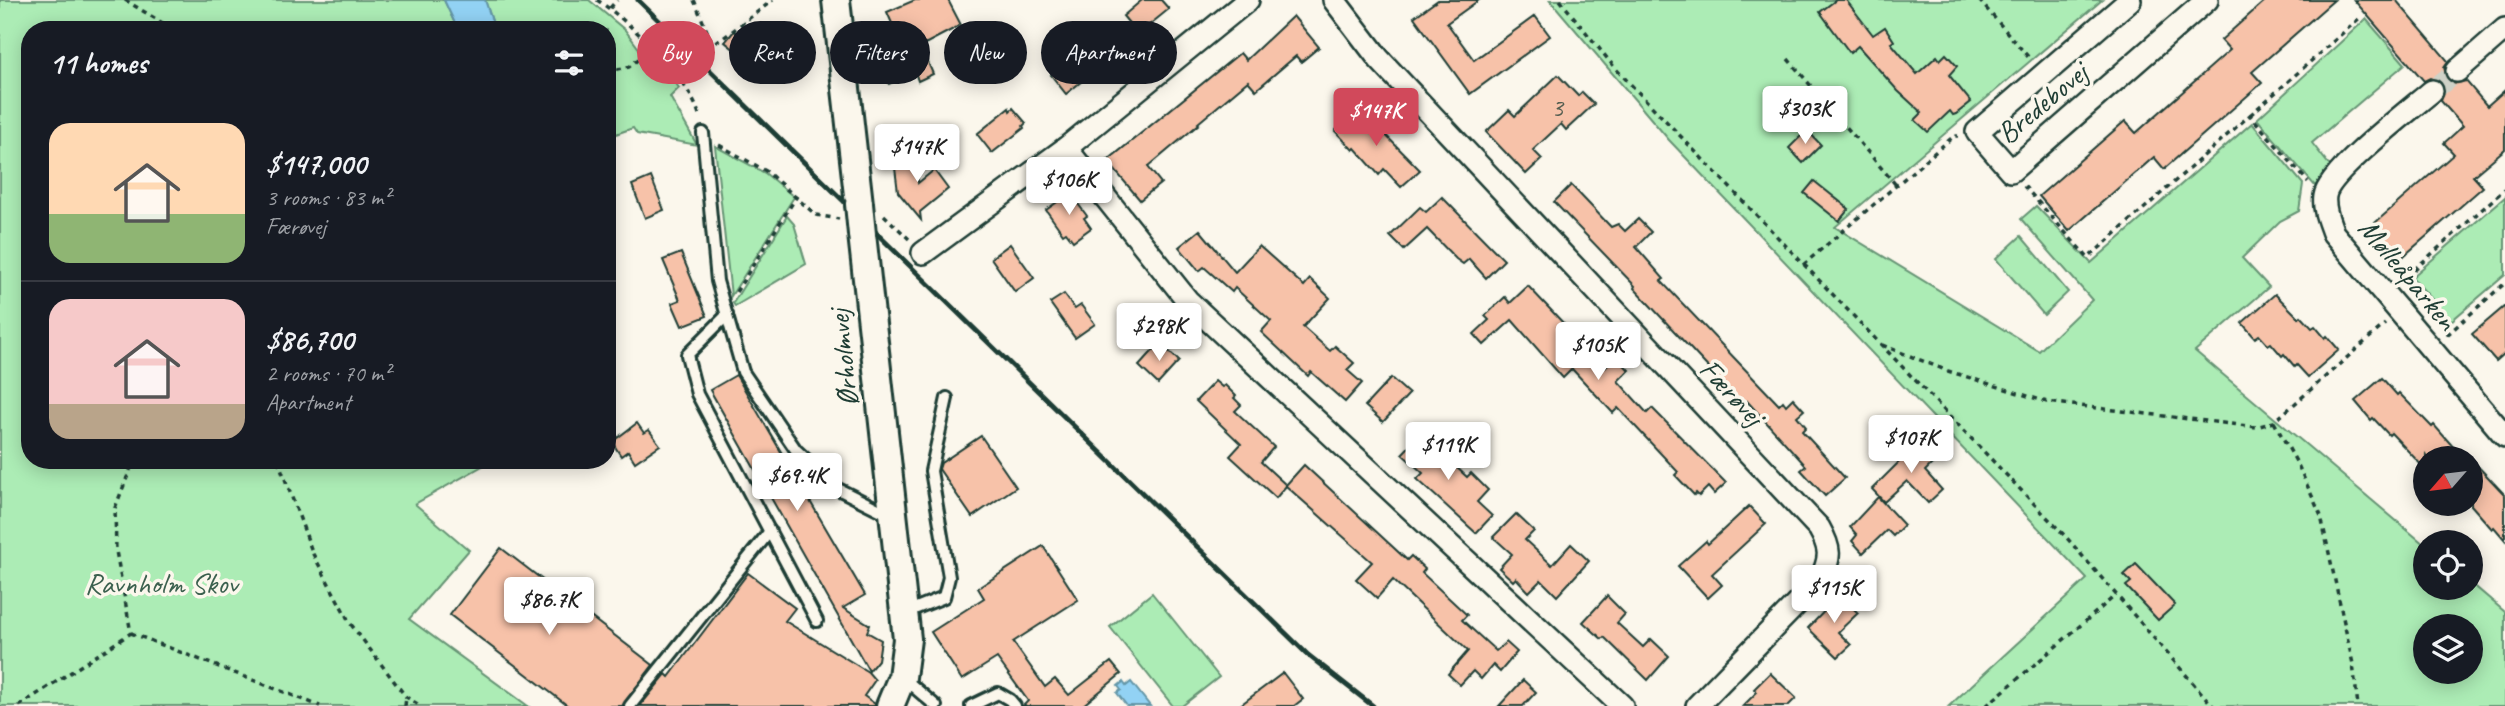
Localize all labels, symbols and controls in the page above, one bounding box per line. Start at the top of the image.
chip: Buy [637,21,715,84]
chip: Rent [729,21,816,84]
chip: Filters [830,21,930,84]
chip: New [944,21,1027,84]
chip: Apartment [1041,21,1177,84]
text: 11 homes [49,44,147,82]
icon: filters [550,44,588,82]
street label: Bredebovej [1989,52,2098,152]
pin: $303K [1756,86,1854,146]
pin: $147K [1327,88,1425,148]
house number: 3 [1551,91,1565,124]
text: $303K [1778,94,1832,123]
text: $147K [1350,96,1403,125]
pin: $147K [868,124,966,184]
text: $147K [891,132,944,161]
text: $147,000 [266,145,366,183]
icon: home [105,151,189,235]
pin: $106K [1020,158,1118,217]
text: $106K [1042,165,1096,194]
text: 3 rooms · 83 m² [266,183,390,212]
street label: Mølleåparken [2350,210,2467,339]
text: Færøvej [266,212,326,241]
pin: $298K [1110,304,1208,363]
street label: Ørholmvej [819,305,867,409]
text: $298K [1133,311,1185,340]
text: $86,700 [266,321,353,359]
pin: $105K [1549,322,1647,382]
icon: home [105,327,189,411]
text: $105K [1572,330,1624,359]
street label: Færøvej [1691,351,1775,436]
text: 2 rooms · 70 m² [266,359,390,388]
text: Apartment [266,388,351,417]
pin: $107K [1862,416,1960,475]
pin: $119K [1399,422,1497,482]
text: $107K [1885,423,1938,452]
text: $119K [1422,430,1474,459]
north arrow [2413,446,2483,516]
map controls [2413,446,2483,684]
pin: $69.4K [740,454,854,513]
text: $69.4K [768,461,826,490]
button: locate [2413,530,2483,600]
park label: Ravnholm Skov [85,564,240,602]
pin: $115K [1785,566,1883,625]
text: $115K [1808,573,1860,602]
pin: $86.7K [492,578,606,637]
text: $86.7K [520,585,578,614]
button: layers [2413,614,2483,684]

